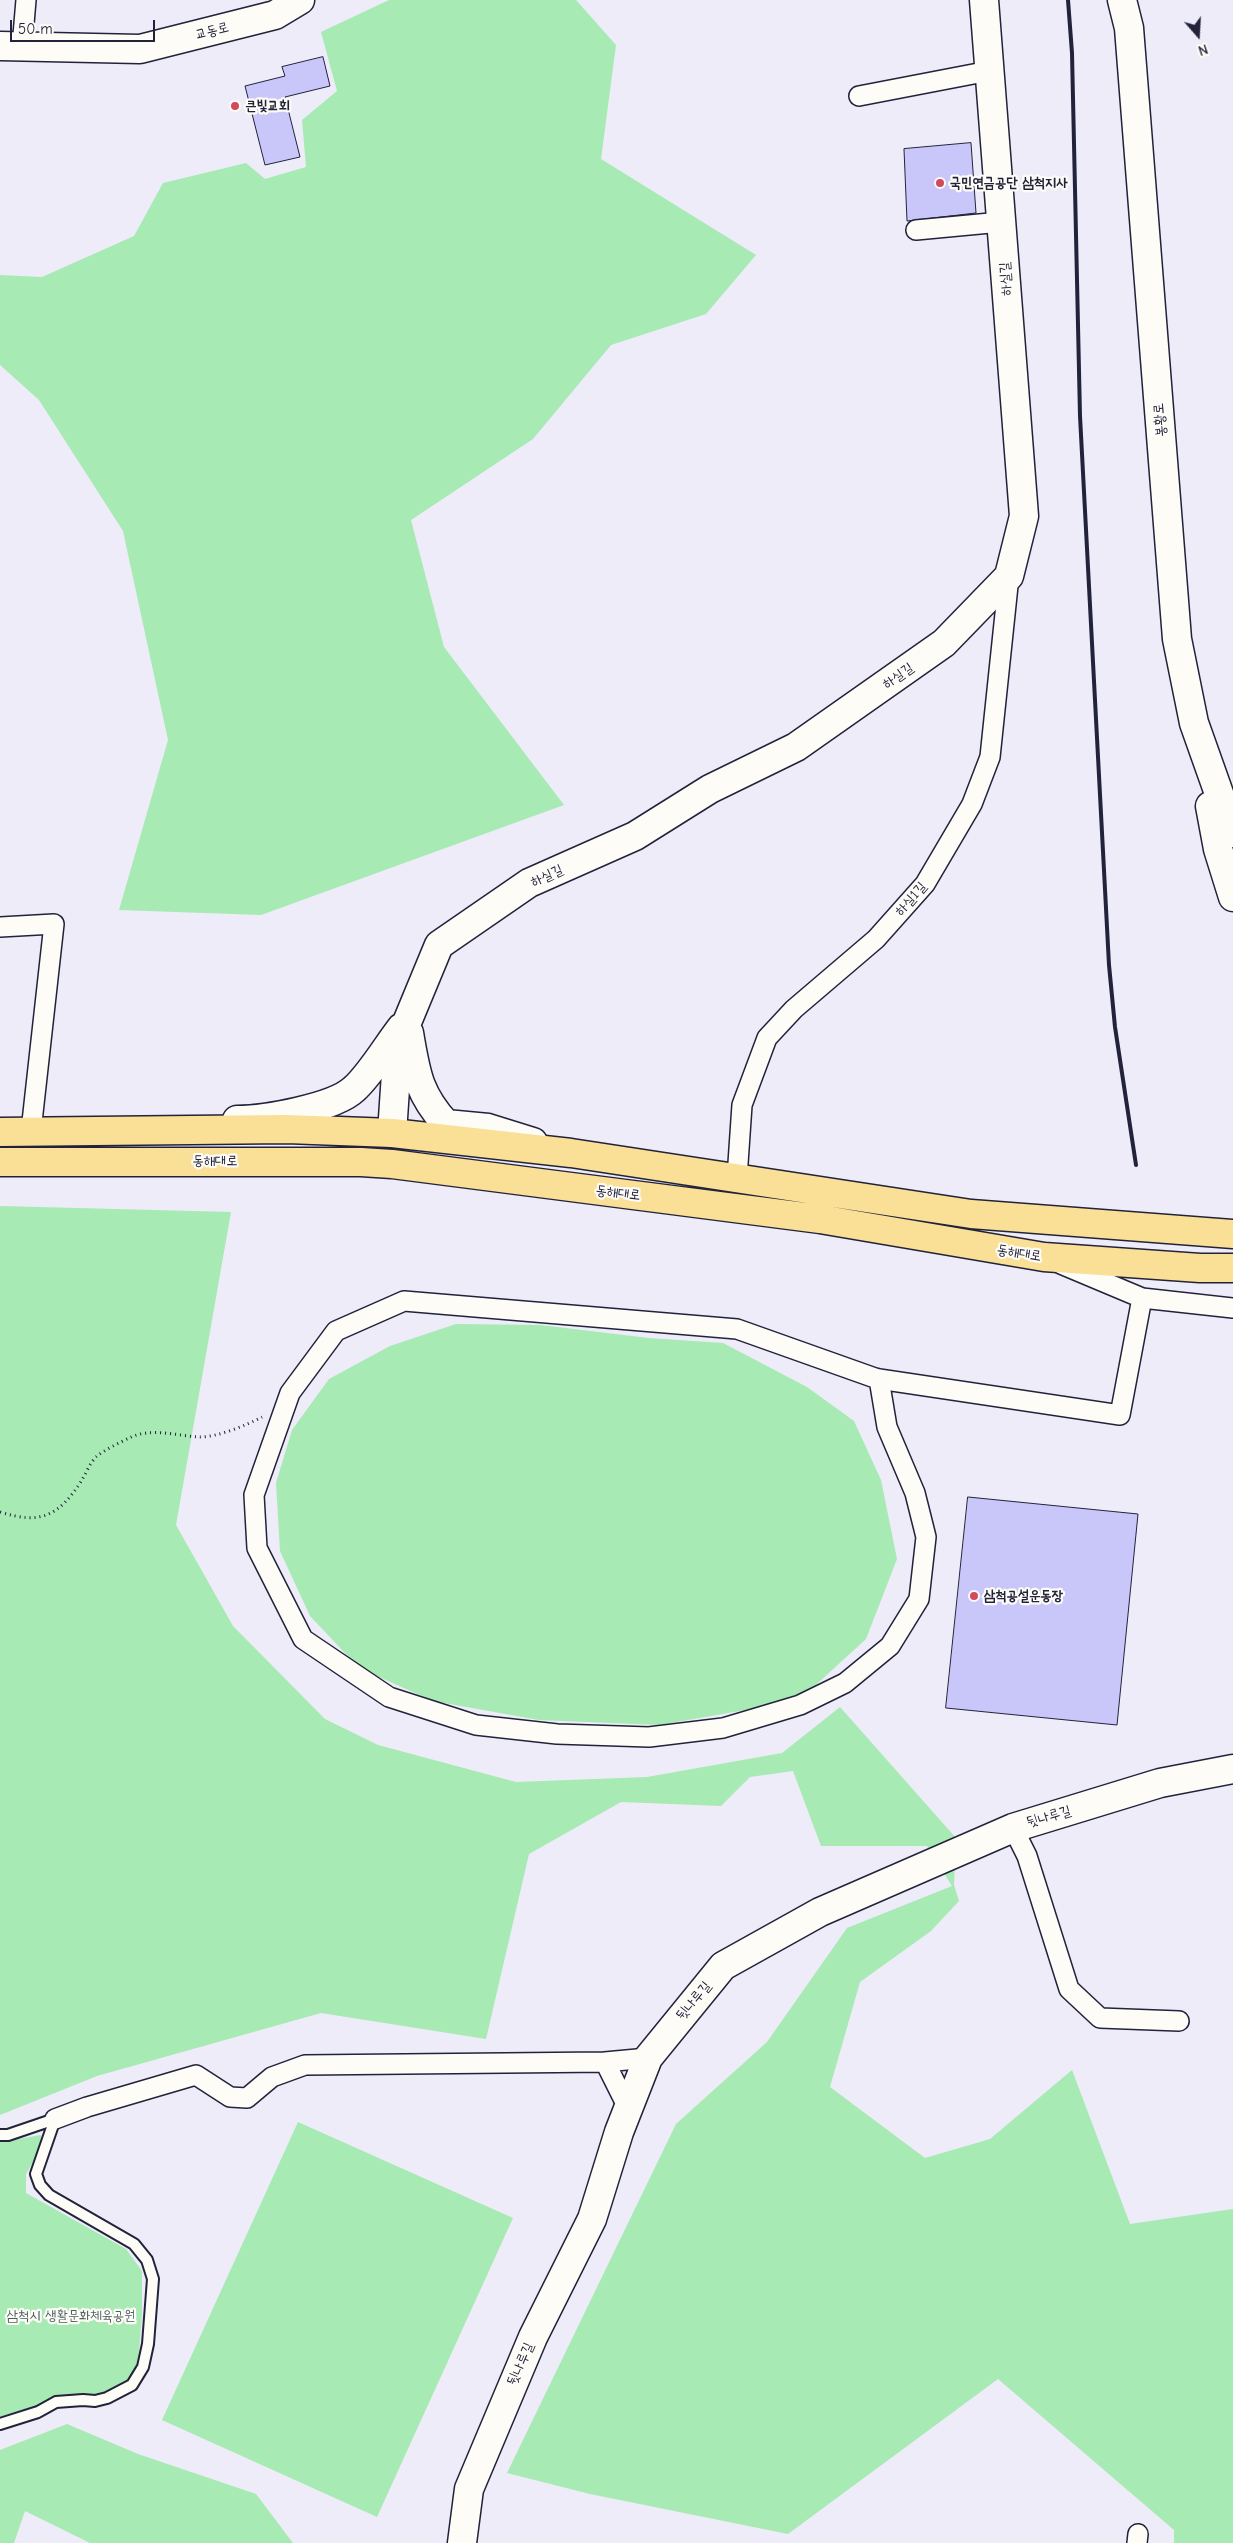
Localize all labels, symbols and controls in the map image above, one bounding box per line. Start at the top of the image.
scale bar [12,10,158,42]
north arrow [1173,10,1223,60]
street label: 교동로 [194,19,230,43]
text: 50 m [18,20,53,38]
text: N [1196,40,1210,59]
place label: 큰빛교회 [245,98,290,114]
marker: 큰빛교회 [229,100,241,112]
place label: 국민연금공단 삼척지사 [950,175,1068,191]
marker: 국민연금공단 삼척지사 [934,177,946,189]
street label: 하실길 [996,262,1016,296]
street label: 봉황로 [1150,402,1170,438]
street label: 하실길 [879,659,917,693]
street label: 하실길 [528,861,566,891]
street label: 하실1길 [892,879,930,919]
street label: 동해대로 [192,1153,238,1169]
street label: 동해대로 [595,1182,641,1204]
street label: 동해대로 [995,1241,1043,1265]
place label: 삼척공설운동장 [984,1588,1063,1604]
marker: 삼척공설운동장 [968,1590,980,1602]
street label: 뒷나루길 [1025,1802,1073,1832]
street label: 뒷나루길 [673,1978,715,2024]
park label: 삼척시 생활문화체육공원 [7,2308,135,2324]
street label: 뒷나루길 [504,2340,538,2388]

